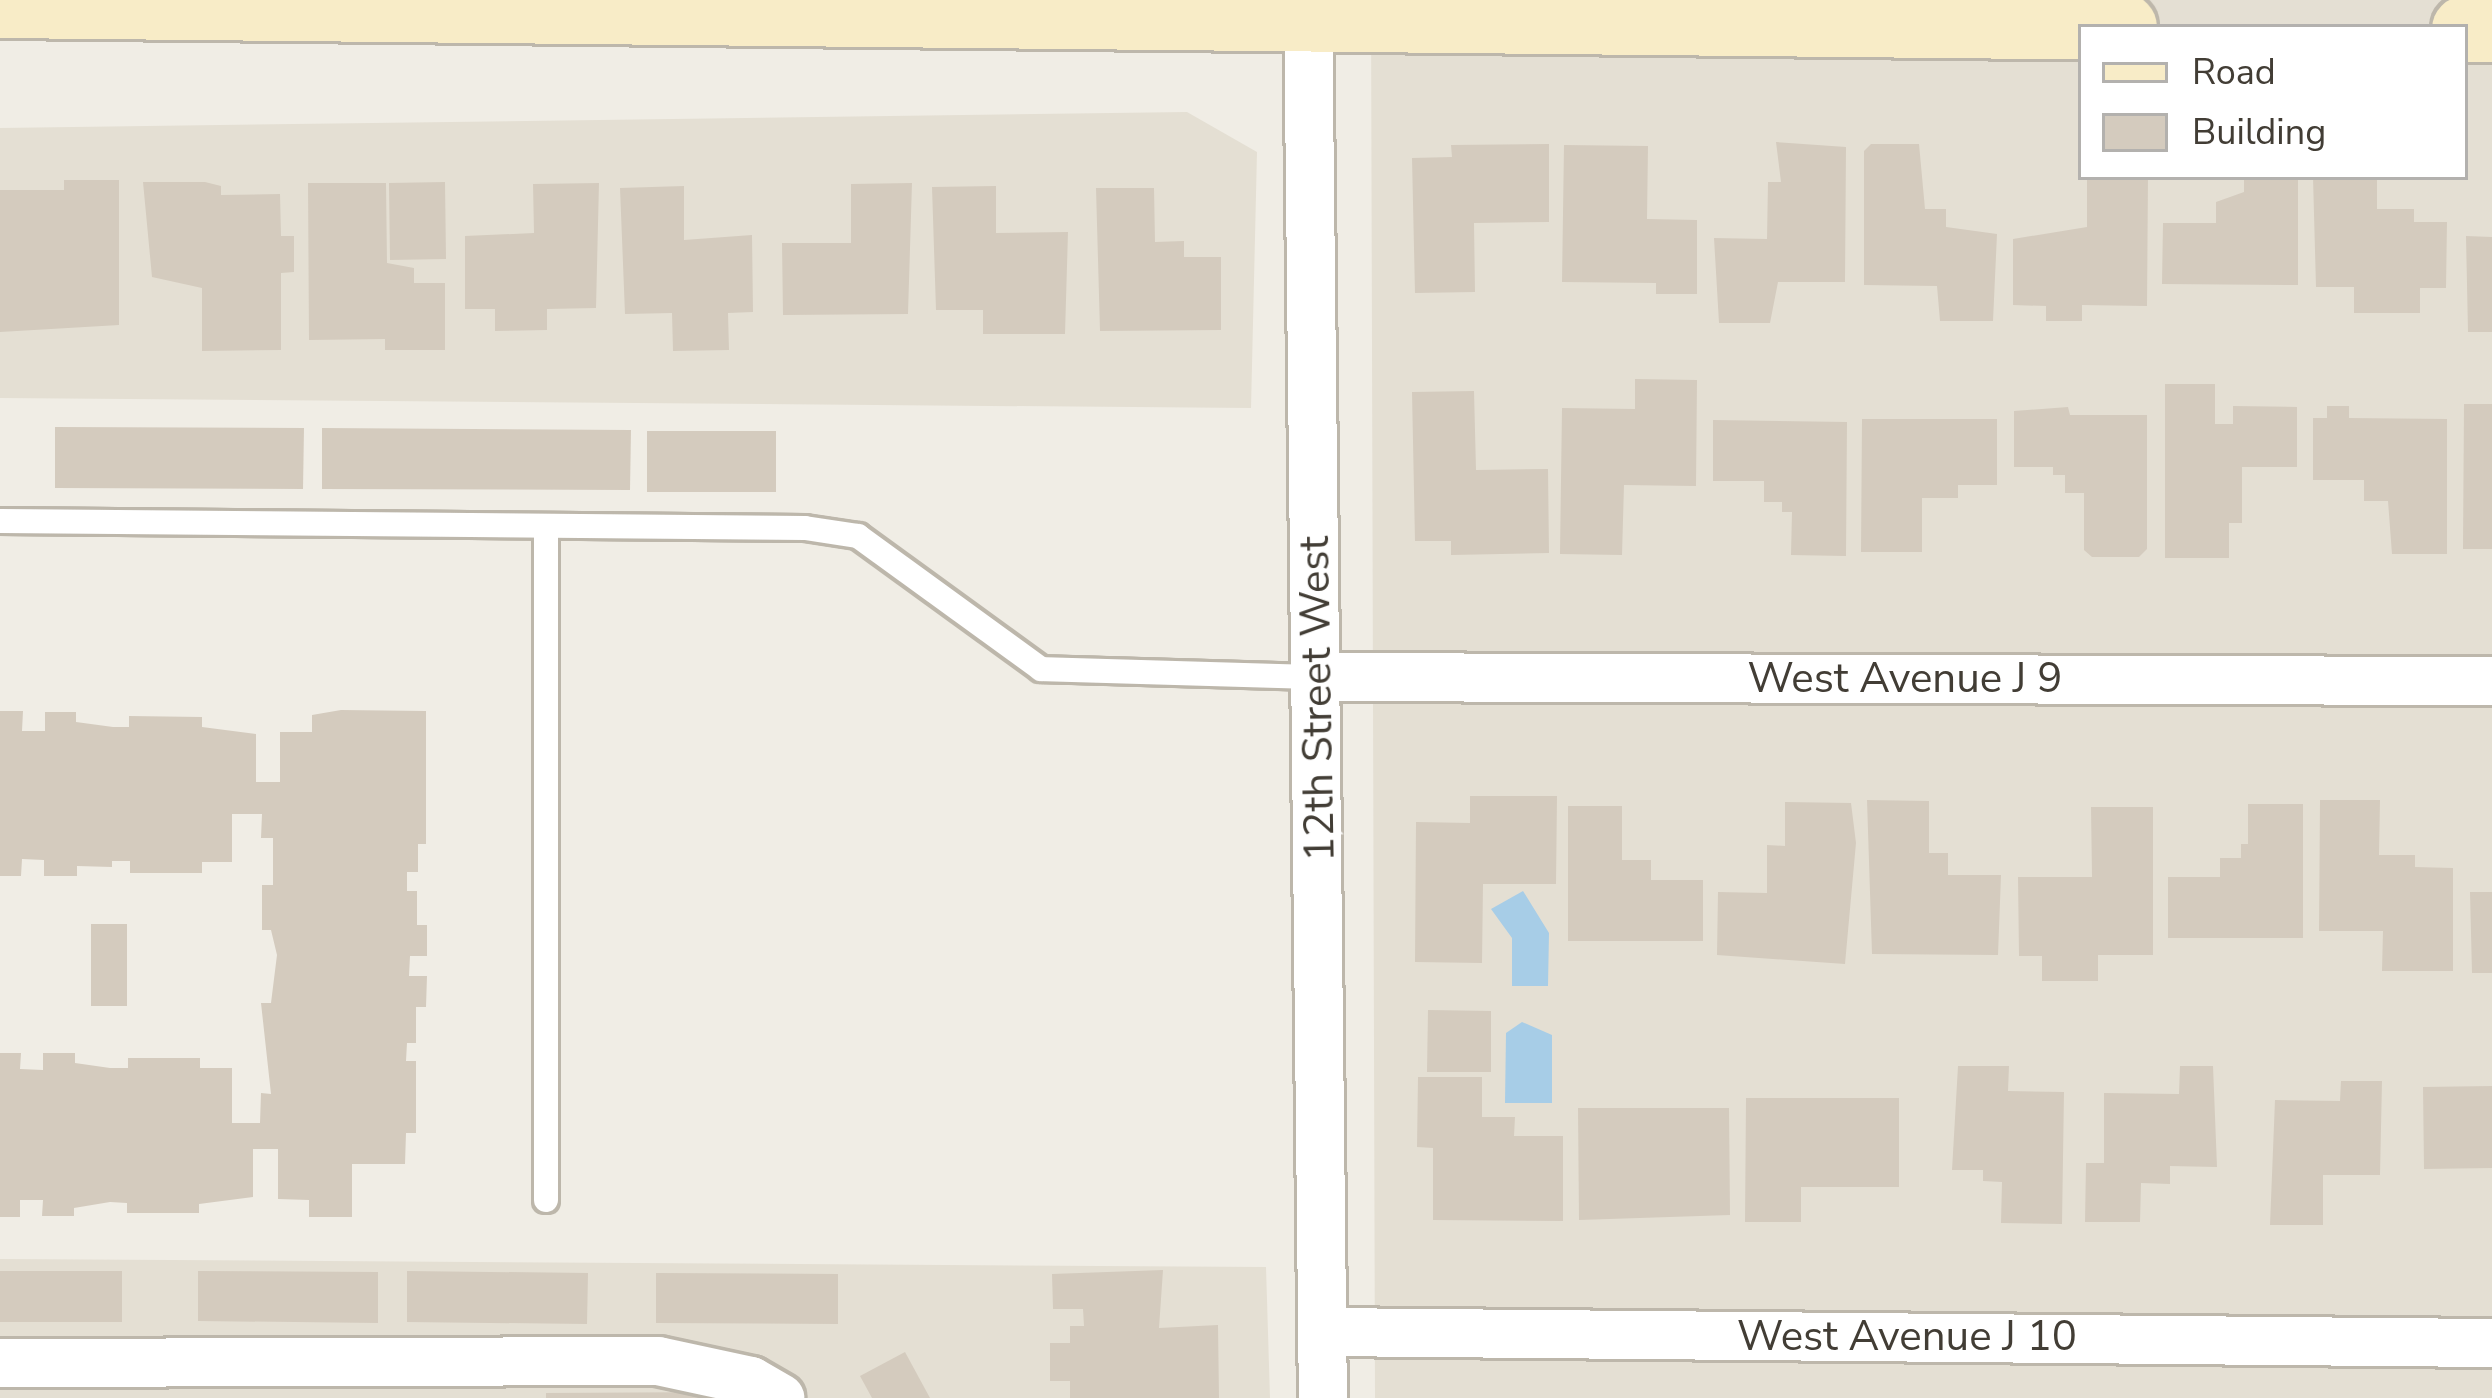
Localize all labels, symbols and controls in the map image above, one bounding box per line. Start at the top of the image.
legend [2078,24,2468,180]
text: Road [2192,48,2276,97]
text: Building [2192,108,2326,157]
street label: 12th Street West [1290,536,1346,862]
street label: West Avenue J 9 [1748,654,2062,704]
street label: West Avenue J 10 [1737,1312,2077,1362]

